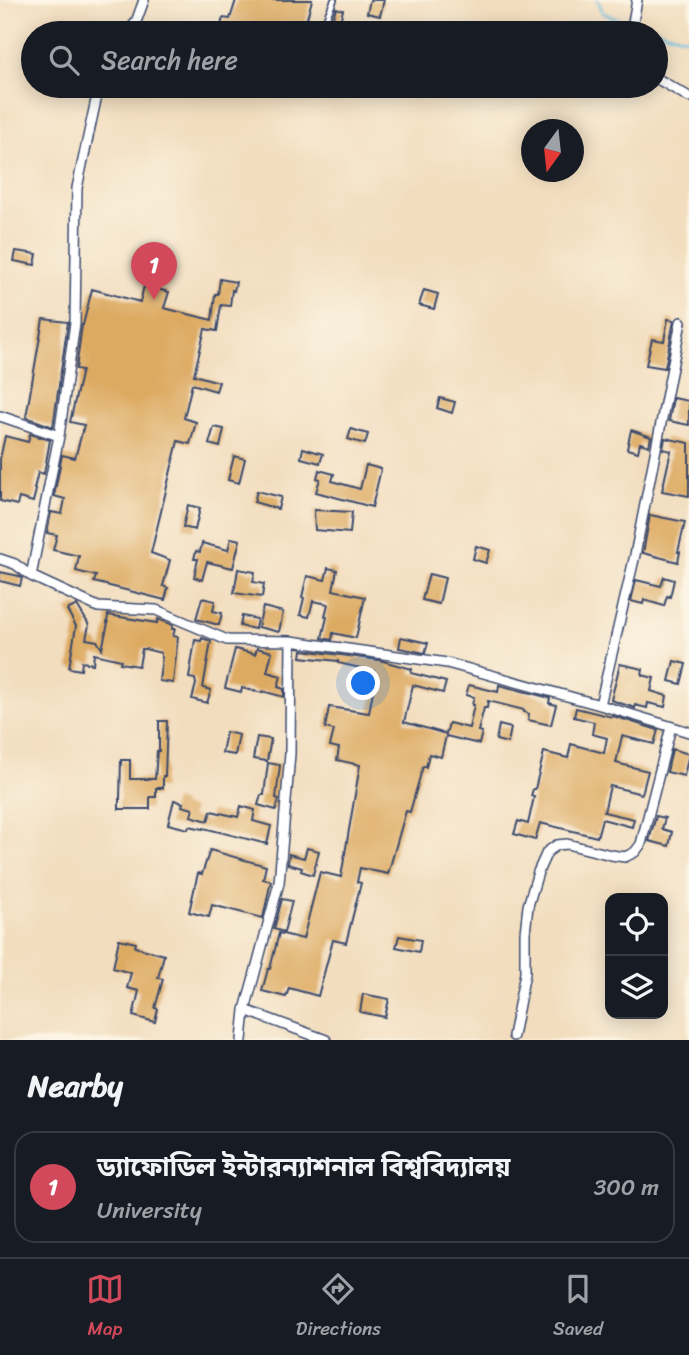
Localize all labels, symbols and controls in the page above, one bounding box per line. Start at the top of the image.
search box [21,21,668,98]
text: Search here [101,37,238,83]
icon: search [45,41,83,79]
north arrow [521,119,584,182]
pin: 1 [131,242,177,300]
your location [346,666,380,700]
map controls [605,893,668,1019]
button: locate [605,893,668,956]
button: layers [605,956,668,1019]
text: Nearby [28,1059,123,1113]
text: ড্যাফোডিল ইন্টারন্যাশনাল বিশ্ববিদ্যালয় [97,1144,511,1190]
text: 1 [48,1167,58,1208]
text: 300 m [594,1167,659,1208]
text: University [97,1190,202,1231]
tab: Map [86,1270,124,1345]
tab: Directions [296,1270,381,1345]
tab: Saved [553,1270,603,1345]

